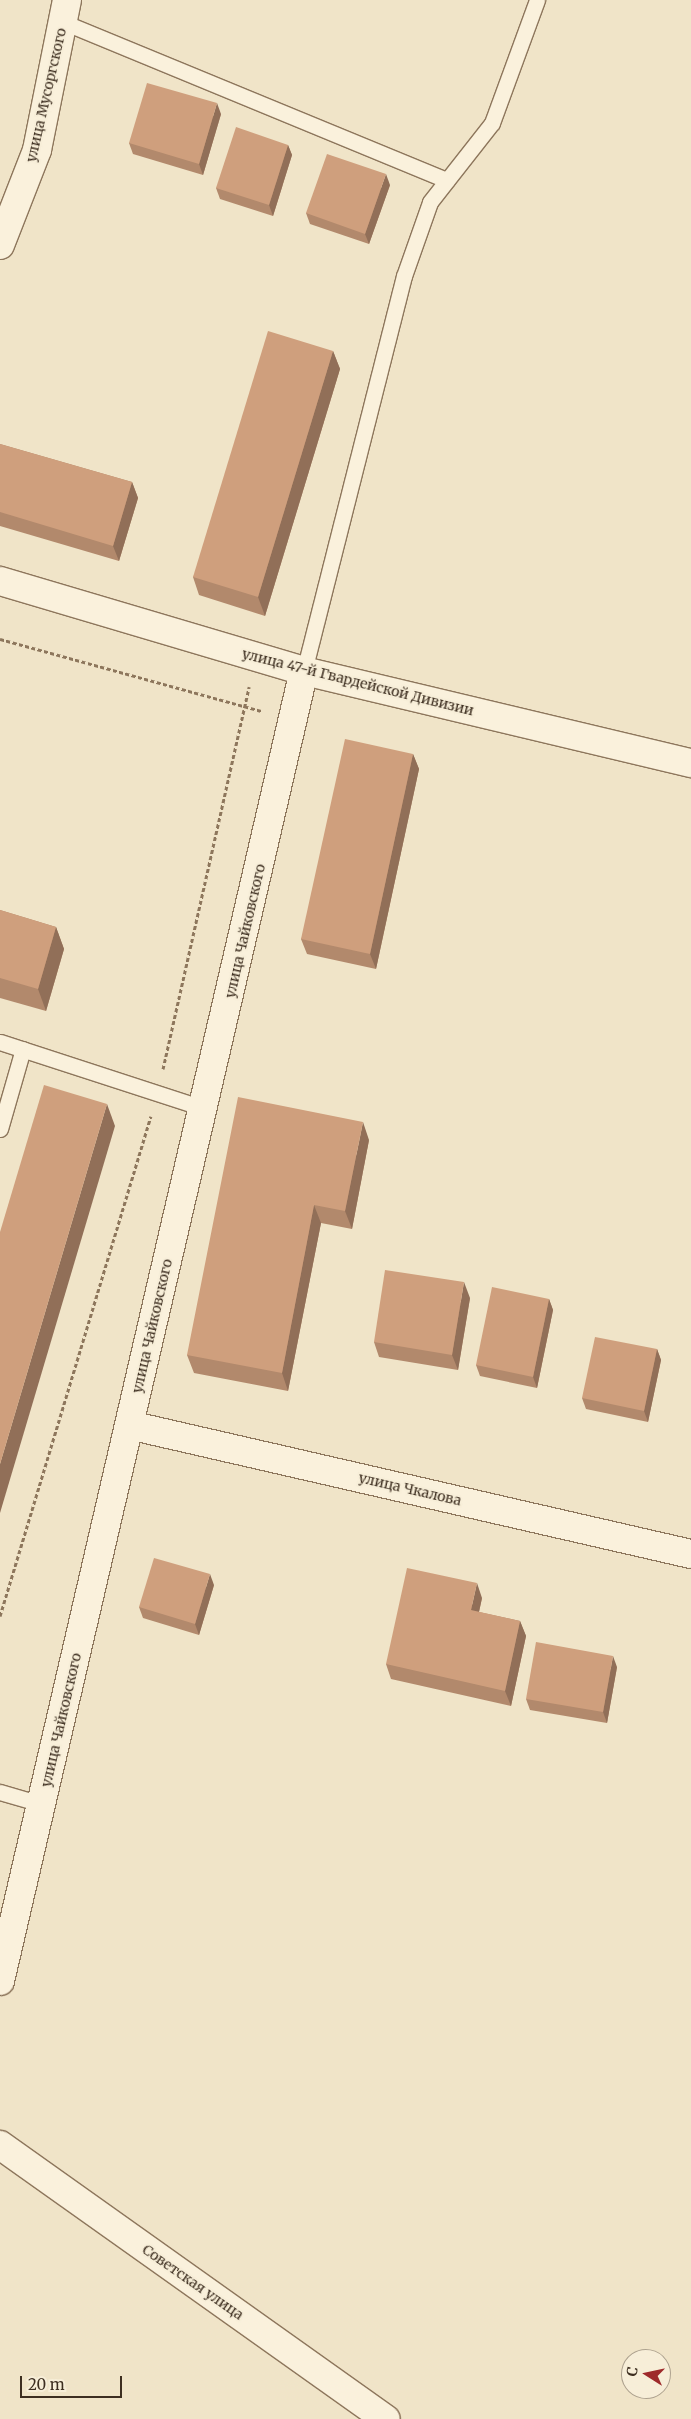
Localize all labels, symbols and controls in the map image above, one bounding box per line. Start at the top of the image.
street label: улица Мусоргского [22,26,70,164]
street label: улица 47-й Гвардейской Дивизии [240,645,476,719]
street label: улица Чайковского [221,862,269,1000]
street label: улица Чайковского [128,1257,176,1395]
street label: улица Чкалова [357,1469,463,1509]
street label: улица Чайковского [37,1651,85,1789]
street label: Советская улица [139,2241,247,2323]
north arrow [621,2349,671,2399]
text: С [623,2365,642,2378]
scale bar [22,2366,125,2398]
text: 20 m [28,2375,65,2394]

